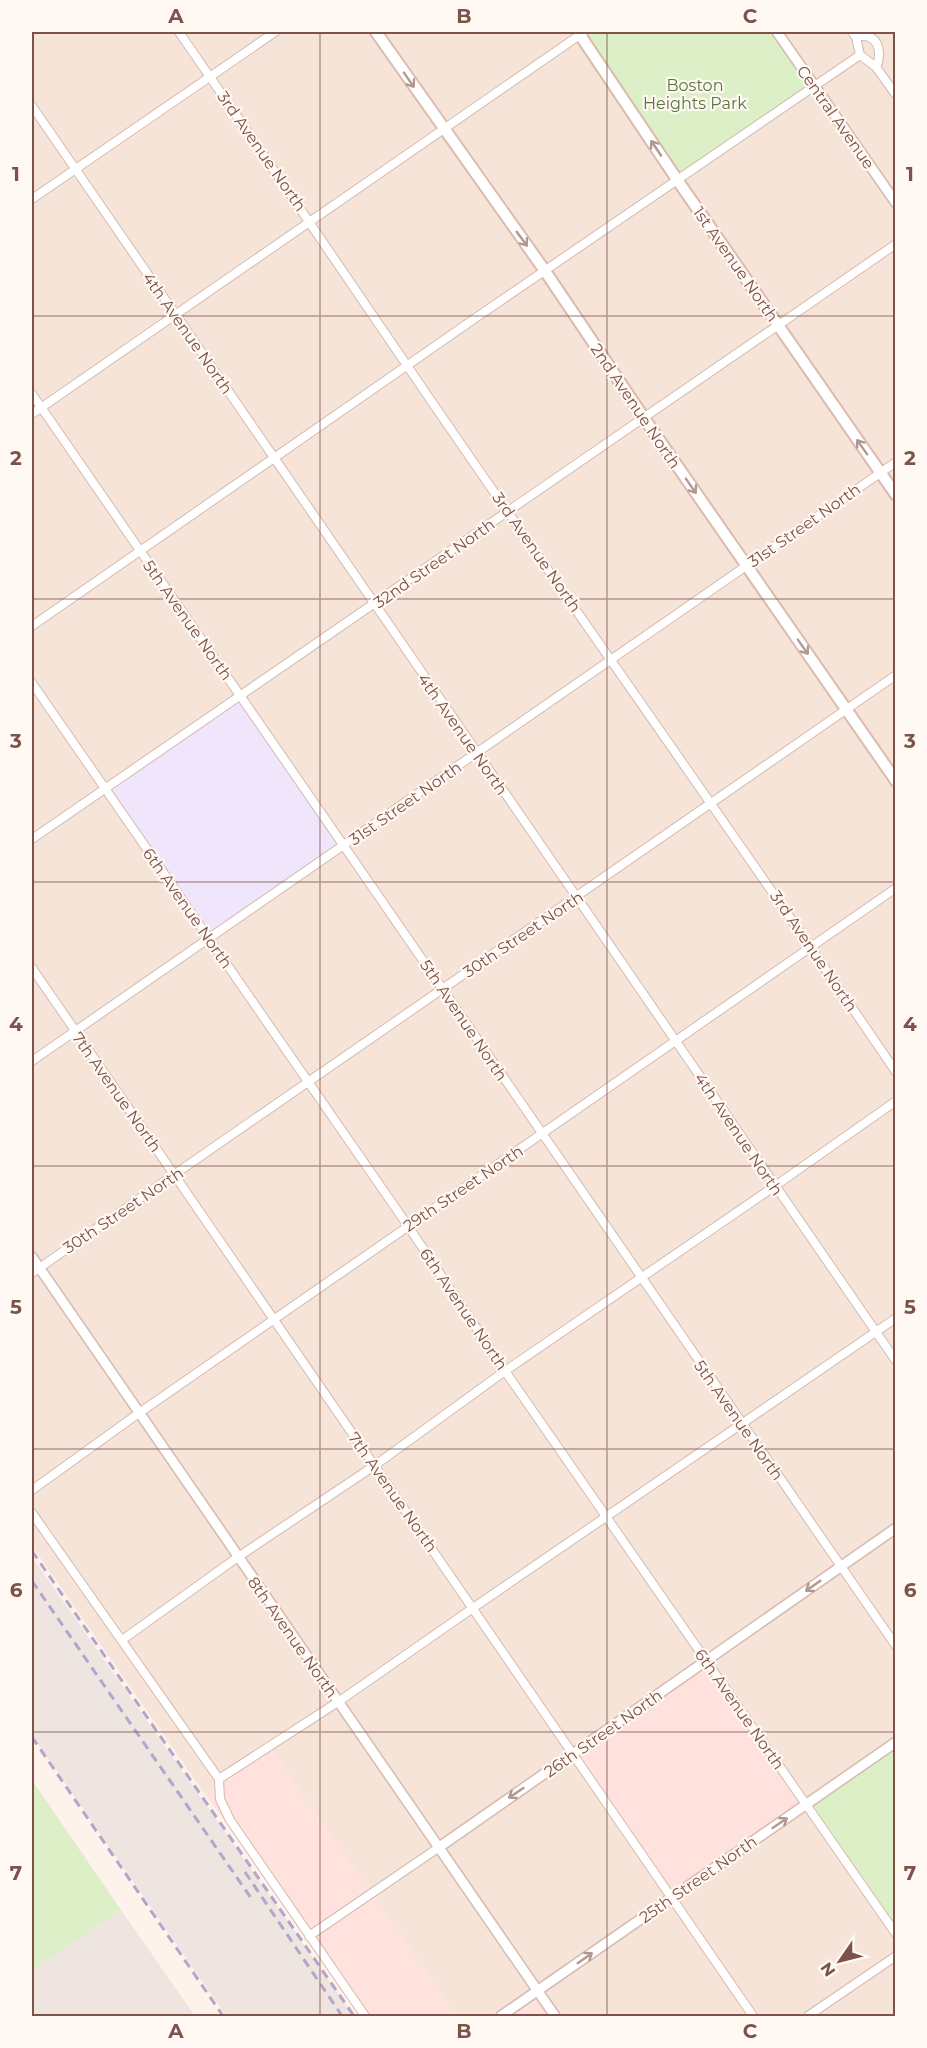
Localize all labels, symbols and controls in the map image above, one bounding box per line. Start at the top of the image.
text: A [167,4,184,28]
text: B [456,4,472,28]
text: C [743,4,758,28]
street label: Central Avenue [793,62,878,173]
one-way arrow [403,71,415,87]
park label: Boston Heights Park [643,76,747,113]
street label: 3rd Avenue North [213,88,310,215]
one-way arrow [650,140,662,157]
text: 1 [12,162,20,186]
text: 1 [906,162,914,186]
street label: 1st Avenue North [689,203,782,325]
one-way arrow [516,230,528,246]
street label: 4th Avenue North [139,269,237,398]
street label: 2nd Avenue North [587,340,684,472]
one-way arrow [856,439,868,456]
text: 2 [10,446,22,470]
text: 2 [904,446,916,470]
one-way arrow [685,478,697,494]
street label: 31st Street North [744,480,864,571]
street label: 3rd Avenue North [488,489,585,616]
street label: 32nd Street North [370,514,498,612]
street label: 5th Avenue North [139,557,236,684]
one-way arrow [796,638,809,655]
street label: 4th Avenue North [414,670,512,799]
text: 3 [9,729,22,753]
text: 3 [903,729,916,753]
street label: 31st Street North [345,758,465,849]
street label: 6th Avenue North [139,844,236,972]
street label: 30th Street North [460,887,587,982]
street label: 3rd Avenue North [766,887,861,1015]
street label: 5th Avenue North [416,956,511,1085]
text: 4 [9,1012,23,1036]
text: 4 [903,1012,917,1036]
street label: 7th Avenue North [68,1029,165,1156]
street label: 4th Avenue North [691,1069,787,1199]
street label: 29th Street North [400,1141,527,1235]
street label: 30th Street North [60,1163,187,1258]
street label: 6th Avenue North [416,1245,511,1374]
text: 5 [10,1295,22,1319]
text: 5 [904,1295,916,1319]
street label: 5th Avenue North [690,1357,787,1484]
street label: 7th Avenue North [344,1429,441,1556]
street label: 8th Avenue North [244,1573,341,1701]
text: 6 [10,1578,23,1602]
text: 6 [904,1578,917,1602]
one-way arrow [806,1580,822,1592]
street label: 6th Avenue North [691,1645,788,1773]
street label: 26th Street North [541,1686,666,1781]
one-way arrow [508,1787,524,1799]
one-way arrow [771,1817,788,1829]
street label: 25th Street North [636,1832,761,1927]
text: 7 [10,1861,22,1885]
text: 7 [904,1861,916,1885]
north arrow [810,1931,870,1991]
one-way arrow [577,1951,593,1964]
text: N [817,1959,840,1980]
text: A [167,2019,184,2043]
text: B [456,2019,472,2043]
text: C [743,2019,758,2043]

